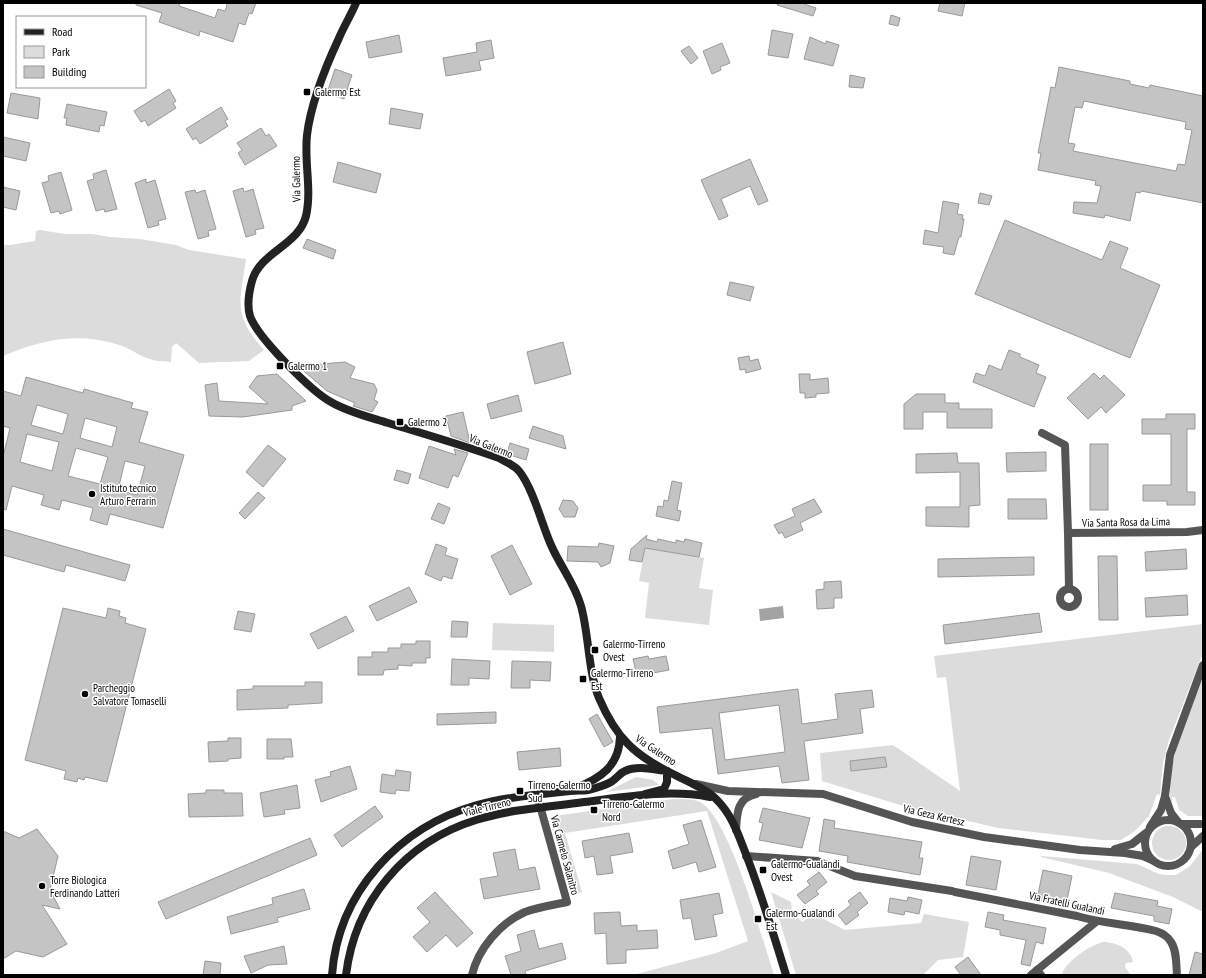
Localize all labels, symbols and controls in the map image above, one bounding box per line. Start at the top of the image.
legend [16,16,146,88]
text: Road [52,24,72,39]
text: Park [52,44,70,59]
text: Building [52,64,87,79]
place label: Galermo Est [315,85,361,99]
marker: Galermo Est [302,87,312,97]
street label: Via Galermo [289,156,303,203]
place label: Galermo 1 [288,359,327,373]
marker: Galermo 1 [275,361,285,371]
place label: Galermo 2 [408,415,447,429]
marker: Galermo 2 [395,417,405,427]
street label: Via Galermo [466,431,515,461]
place label: Istituto tecnico Arturo Ferrarin [100,481,157,508]
marker: Istituto tecnico Arturo Ferrarin [87,489,97,499]
street label: Via Santa Rosa da Lima [1081,514,1170,530]
place label: Galermo-Tirreno Ovest [603,637,666,664]
marker: Galermo-Tirreno Ovest [590,645,600,655]
place label: Galermo-Tirreno Est [591,666,654,693]
marker: Galermo-Tirreno Est [578,674,588,684]
place label: Parcheggio Salvatore Tomaselli [93,681,167,708]
marker: Parcheggio Salvatore Tomaselli [80,689,90,699]
street label: Via Galermo [632,731,679,769]
place label: Tirreno-Galermo Sud [528,778,591,805]
marker: Tirreno-Galermo Sud [515,786,525,796]
street label: Viale Tirreno [461,794,512,820]
place label: Tirreno-Galermo Nord [602,797,665,824]
street label: Via Geza Kertesz [901,801,966,829]
marker: Tirreno-Galermo Nord [589,805,599,815]
street label: Via Carmelo Salanitro [547,813,582,897]
place label: Galermo-Gualandi Ovest [771,857,840,884]
marker: Galermo-Gualandi Ovest [758,865,768,875]
place label: Torre Biologica Ferdinando Latteri [50,873,120,900]
marker: Torre Biologica Ferdinando Latteri [37,881,47,891]
street label: Via Fratelli Gualandi [1027,888,1106,918]
place label: Galermo-Gualandi Est [766,906,835,933]
marker: Galermo-Gualandi Est [753,914,763,924]

